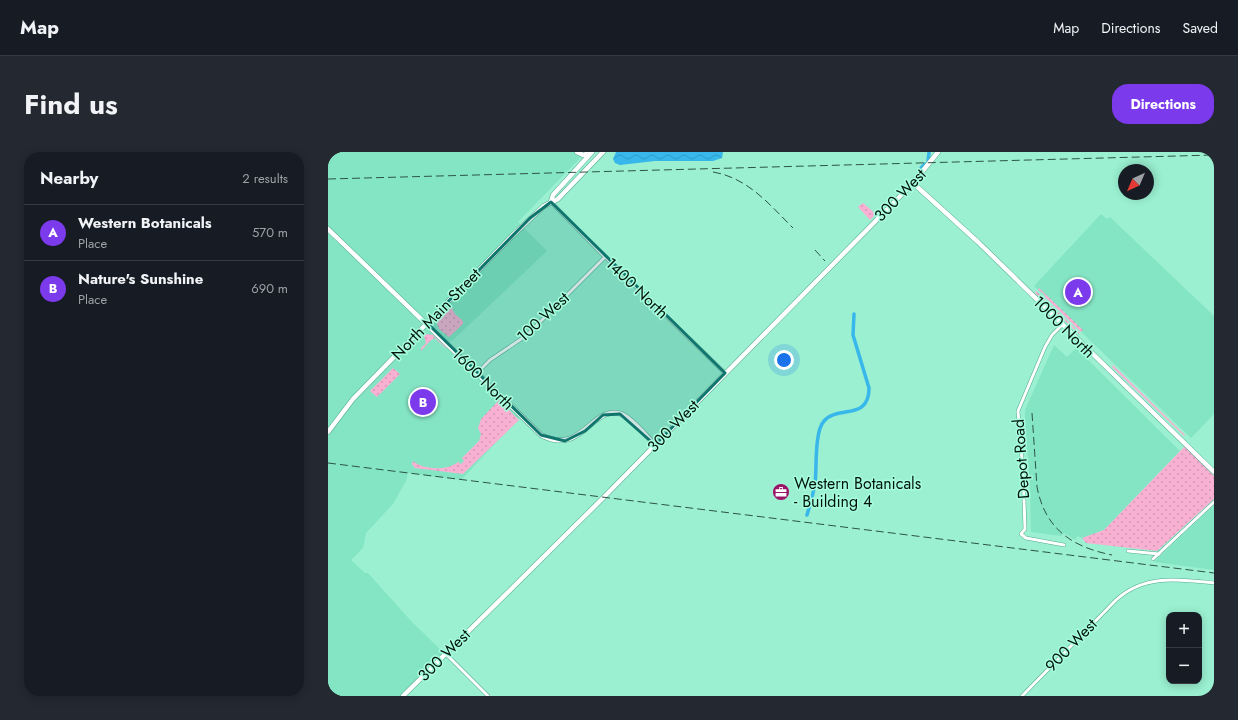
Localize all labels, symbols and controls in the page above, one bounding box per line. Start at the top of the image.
text: Map [20,14,59,41]
text: Map [1053,18,1079,38]
text: Directions [1101,18,1161,38]
text: Saved [1183,18,1218,38]
text: Find us [24,84,118,125]
button: Directions [1112,84,1214,124]
street label: 300 West [869,163,931,227]
north arrow [1118,164,1154,200]
text: Nearby [40,166,98,190]
text: 2 results [242,169,288,188]
text: Western Botanicals [78,212,212,234]
text: A [48,223,58,242]
text: 570 m [252,223,288,242]
text: Place [78,234,107,253]
street label: 1400 North [600,252,674,324]
street label: North Main Street [386,263,486,365]
text: Nature's Sunshine [78,268,203,290]
pin: A [1065,277,1091,307]
text: B [49,279,57,298]
text: 690 m [251,279,288,298]
street label: 100 West [512,287,574,347]
text: Place [78,290,107,309]
street label: 1000 North [1028,291,1100,363]
street label: 1600 North [447,343,519,415]
your location [774,350,794,370]
pin: B [410,387,436,417]
street label: 300 West [642,394,704,458]
street label: Depot Road [1007,418,1035,500]
place label: Western Botanicals - Building 4 [794,472,921,513]
office icon: Western Botanicals - Building 4 [771,482,791,502]
map controls [1166,612,1202,684]
button: + [1166,612,1202,648]
street label: 900 West [1040,613,1102,677]
street label: 300 West [413,623,476,686]
button: − [1166,648,1202,684]

